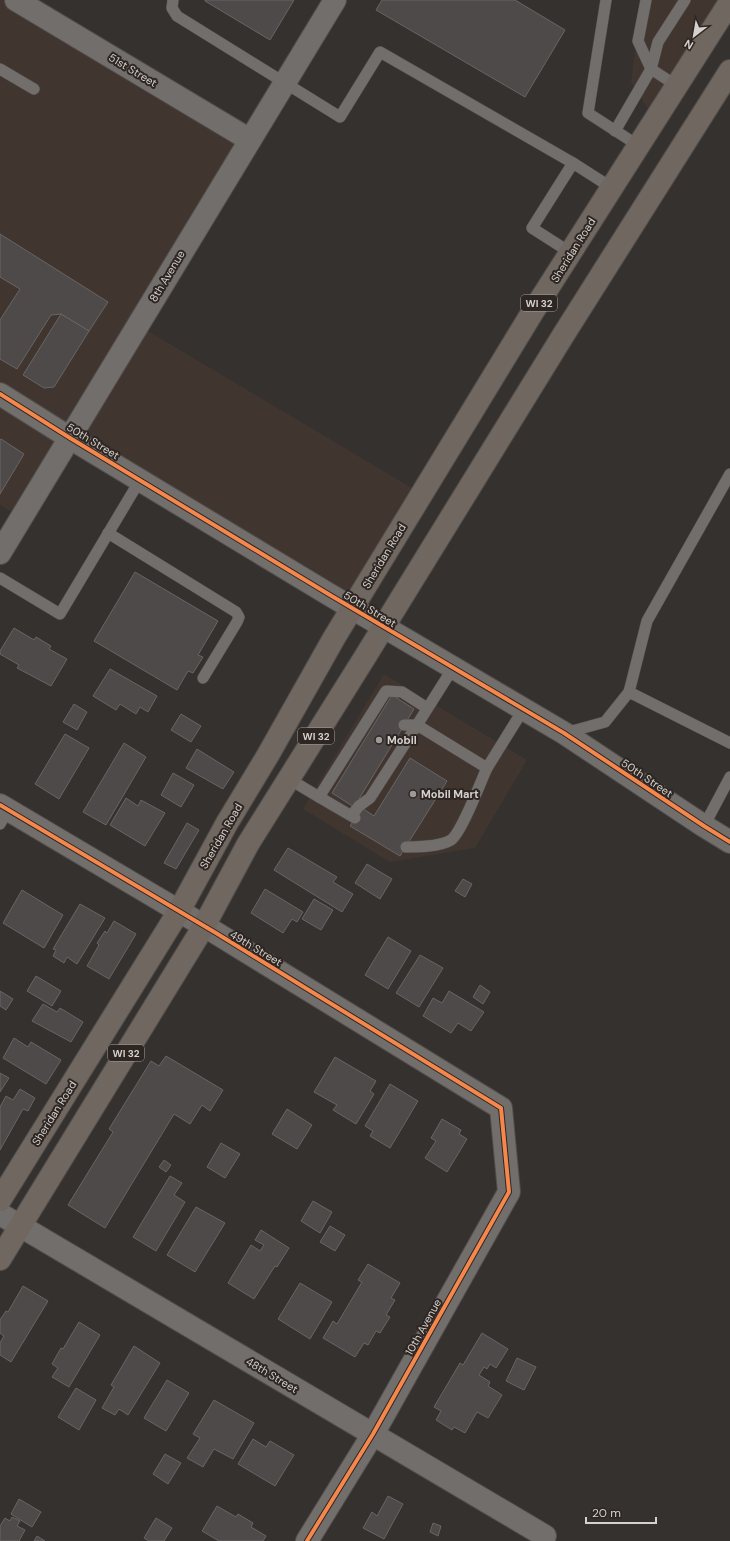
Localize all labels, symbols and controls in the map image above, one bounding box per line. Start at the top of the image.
north arrow [674,16,714,56]
text: N [682,37,696,53]
street label: 51st Street [106,50,160,90]
street label: Sheridan Road [548,215,598,285]
street label: 8th Avenue [146,248,188,304]
road number: WI 32 [521,295,557,311]
street label: 50th Street [64,420,122,462]
street label: Sheridan Road [359,521,409,591]
street label: 50th Street [341,588,399,630]
road number: WI 32 [298,728,334,744]
place label: Mobil [387,733,417,747]
marker: Mobil [374,735,384,745]
street label: 50th Street [619,756,675,800]
place label: Mobil Mart [421,787,479,801]
marker: Mobil Mart [408,789,418,799]
street label: Sheridan Road [197,801,245,871]
street label: 49th Street [227,927,285,969]
road number: WI 32 [108,1045,144,1061]
street label: Sheridan Road [29,1078,79,1148]
street label: 10th Avenue [402,1297,444,1357]
street label: 48th Street [243,1354,301,1396]
scale bar [586,1499,656,1525]
text: 20 m [592,1505,621,1521]

